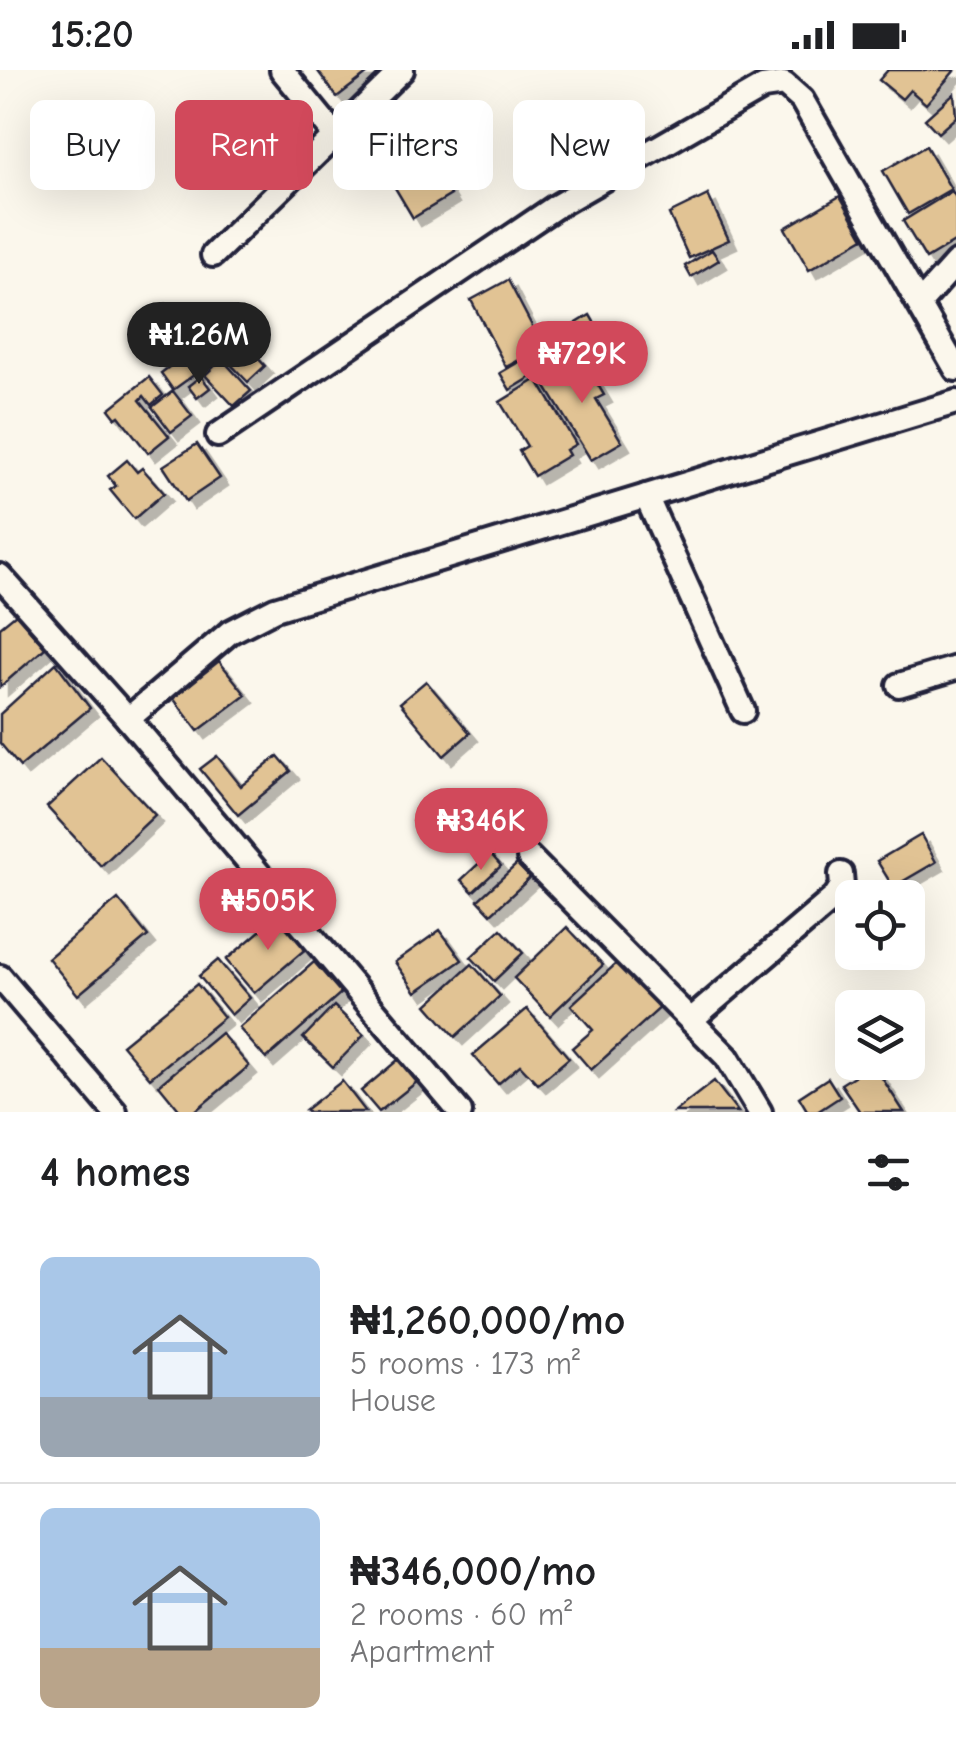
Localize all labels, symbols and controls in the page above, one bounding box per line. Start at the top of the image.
text: 15:20 [50,13,134,57]
chip: Buy [30,100,155,190]
chip: Rent [175,100,313,190]
chip: Filters [333,100,493,190]
chip: New [513,100,645,190]
pin: ₦1.26M [118,302,280,387]
text: ₦1.26M [149,316,249,353]
pin: ₦729K [512,321,652,406]
text: ₦729K [538,335,626,372]
pin: ₦346K [411,788,551,873]
text: ₦346K [437,802,525,839]
pin: ₦505K [198,868,338,953]
map controls [835,880,925,1080]
button: locate [835,880,925,970]
text: ₦505K [221,882,315,919]
button: layers [835,990,925,1080]
icon: filters [861,1145,916,1200]
text: 4 homes [40,1148,190,1197]
text: ₦1,260,000/mo [350,1296,625,1345]
icon: home [120,1297,240,1417]
text: 5 rooms · 173 m² [350,1345,580,1382]
text: House [350,1382,436,1419]
text: ₦346,000/mo [350,1547,596,1596]
icon: home [120,1548,240,1668]
text: 2 rooms · 60 m² [350,1596,572,1633]
text: Apartment [350,1633,493,1670]

